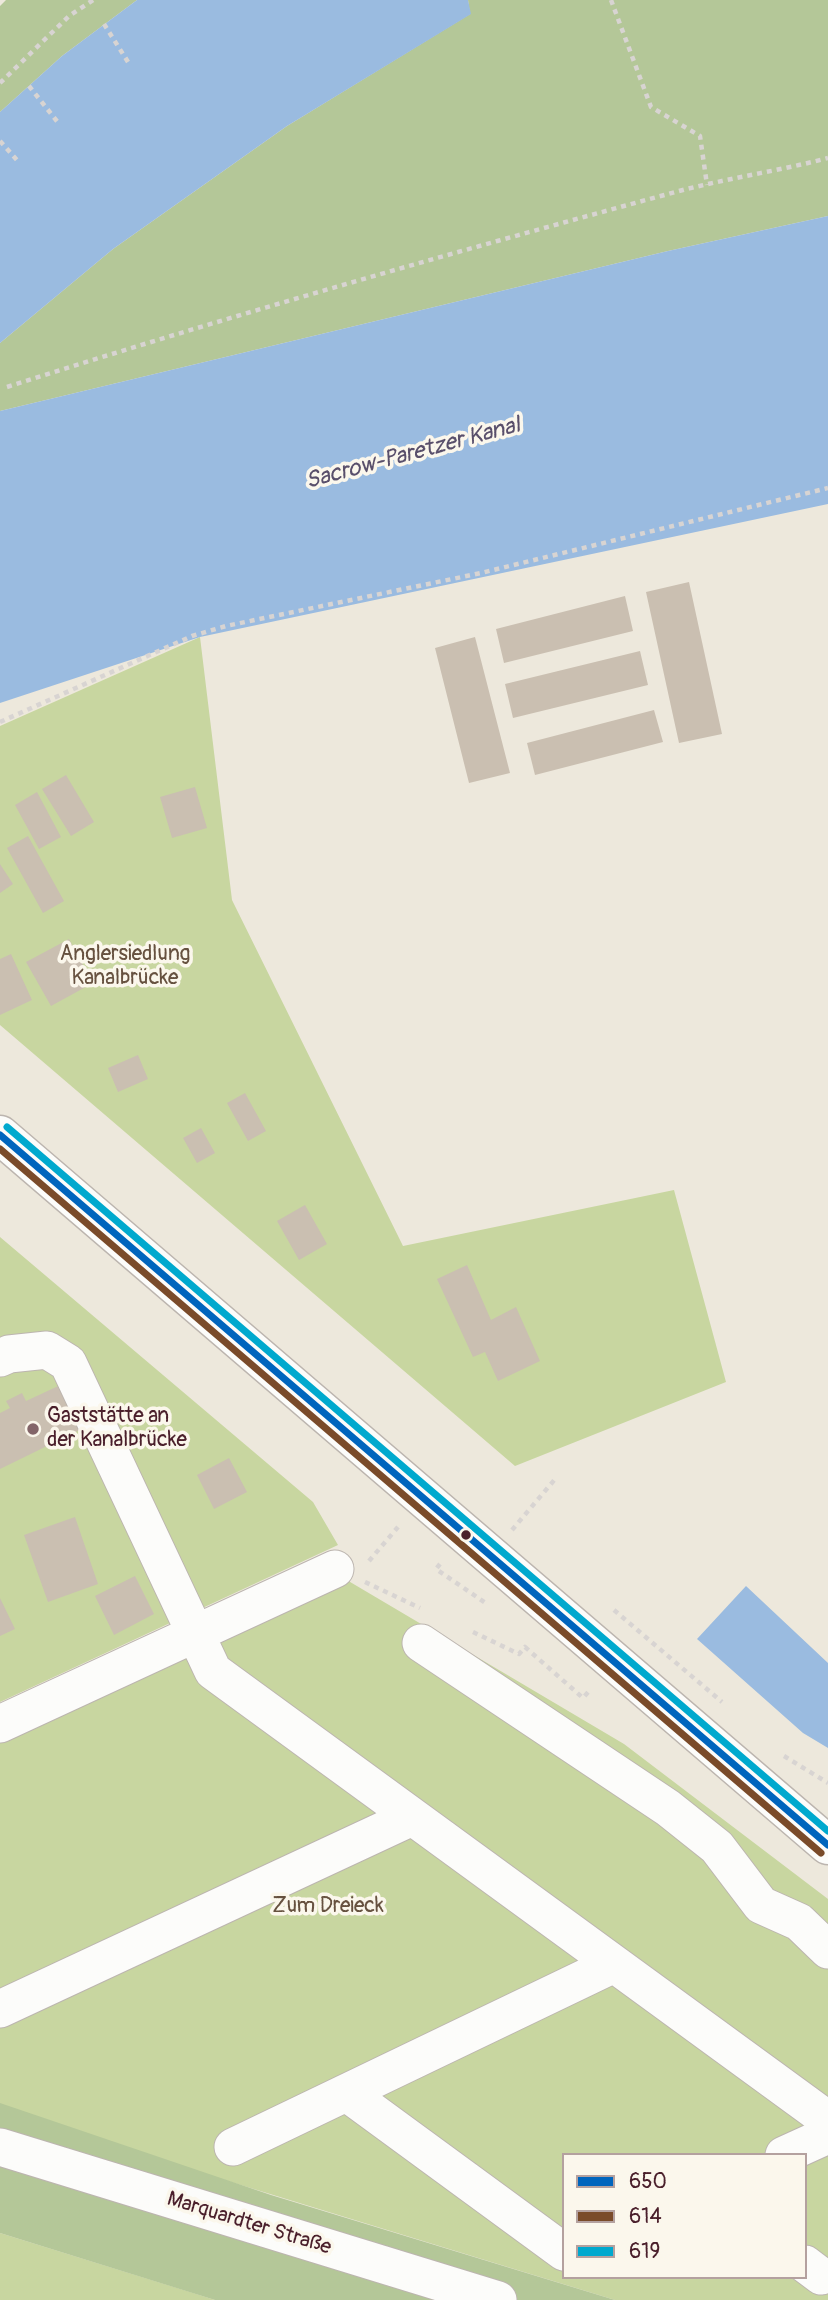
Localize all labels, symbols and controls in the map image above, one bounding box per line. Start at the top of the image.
water label: Sacrow-Paretzer Kanal [303,412,523,496]
park label: Anglersiedlung Kanalbrücke [60,942,190,992]
place label: Gaststätte an der Kanalbrücke [47,1404,187,1454]
marker: Gaststätte an der Kanalbrücke [25,1421,41,1437]
unlabelled marker [459,1528,473,1542]
park label: Zum Dreieck [272,1894,384,1920]
legend [562,2153,807,2279]
text: 650 [629,2168,667,2195]
street label: Marquardter Straße [164,2187,334,2261]
text: 614 [629,2203,662,2230]
text: 619 [629,2238,660,2265]

